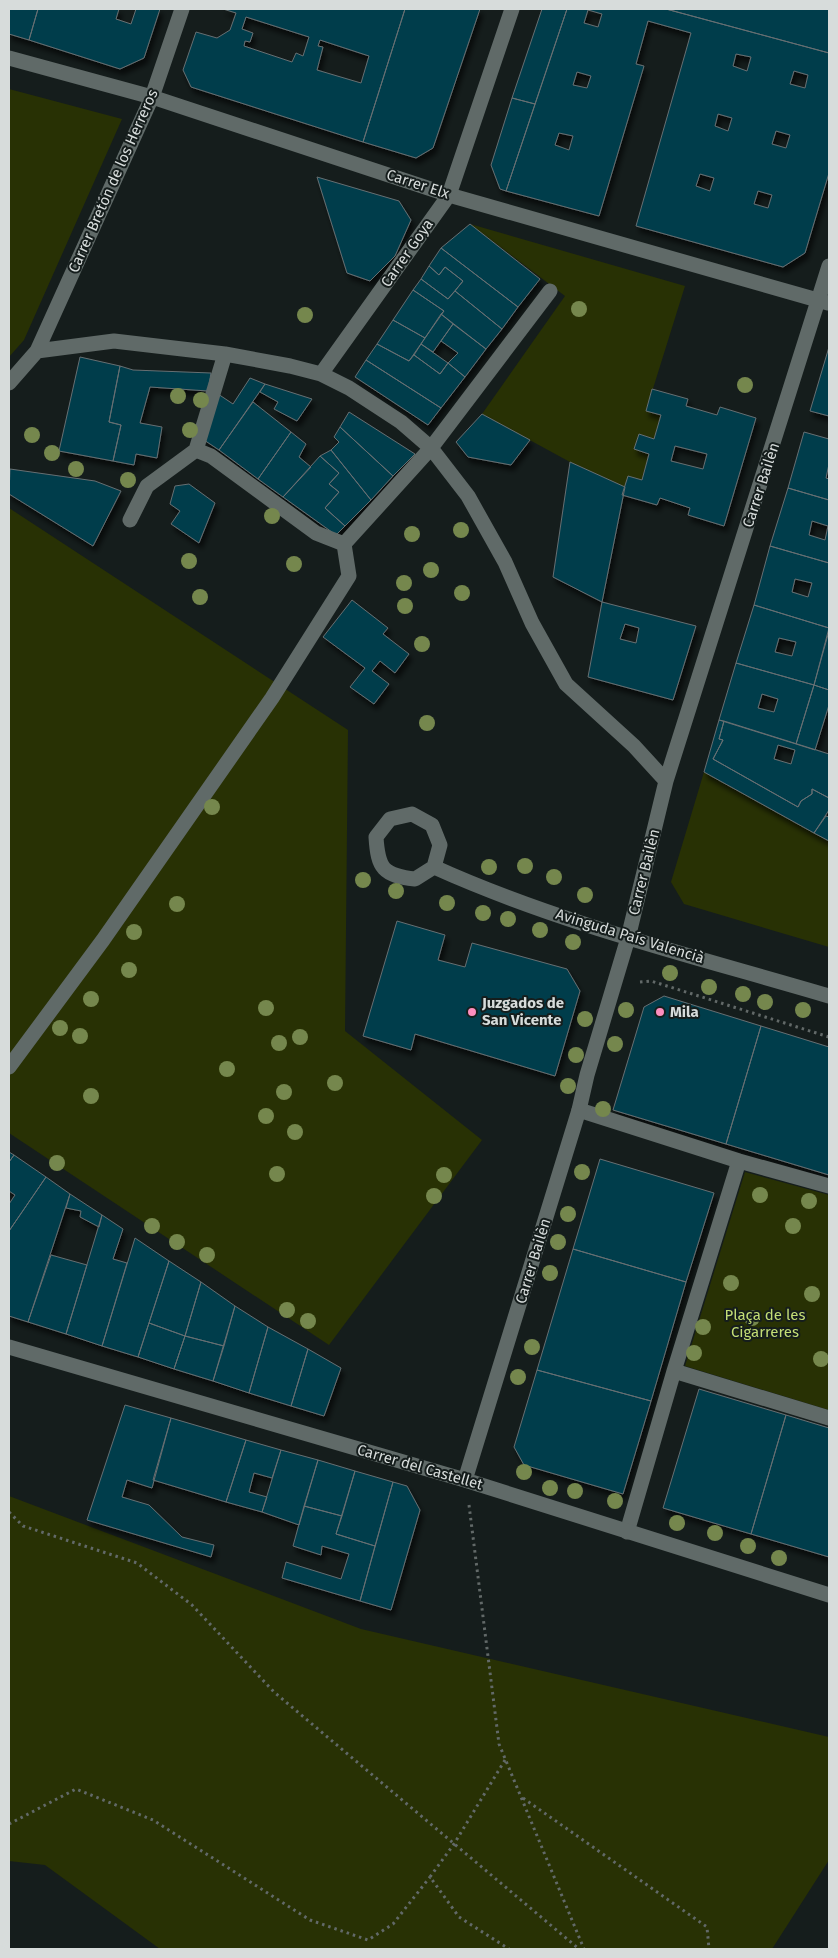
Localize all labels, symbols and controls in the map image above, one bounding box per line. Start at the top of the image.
street label: Carrer Bretón de los Herreros [64,87,162,275]
street label: Carrer Elx [384,165,452,203]
street label: Carrer Goya [377,216,437,290]
street label: Carrer Bailèn [739,440,783,530]
street label: Carrer Bailèn [625,827,663,917]
street label: Avinguda País Valencià [554,905,706,967]
place label: Juzgados de San Vicente [481,994,564,1029]
place label: Mila [670,1003,699,1021]
marker: Juzgados de San Vicente [466,1006,478,1018]
marker: Mila [654,1006,666,1018]
street label: Carrer Bailèn [511,1216,555,1306]
park label: Plaça de les Cigarreres [725,1306,805,1341]
street label: Carrer del Castellet [355,1440,485,1494]

